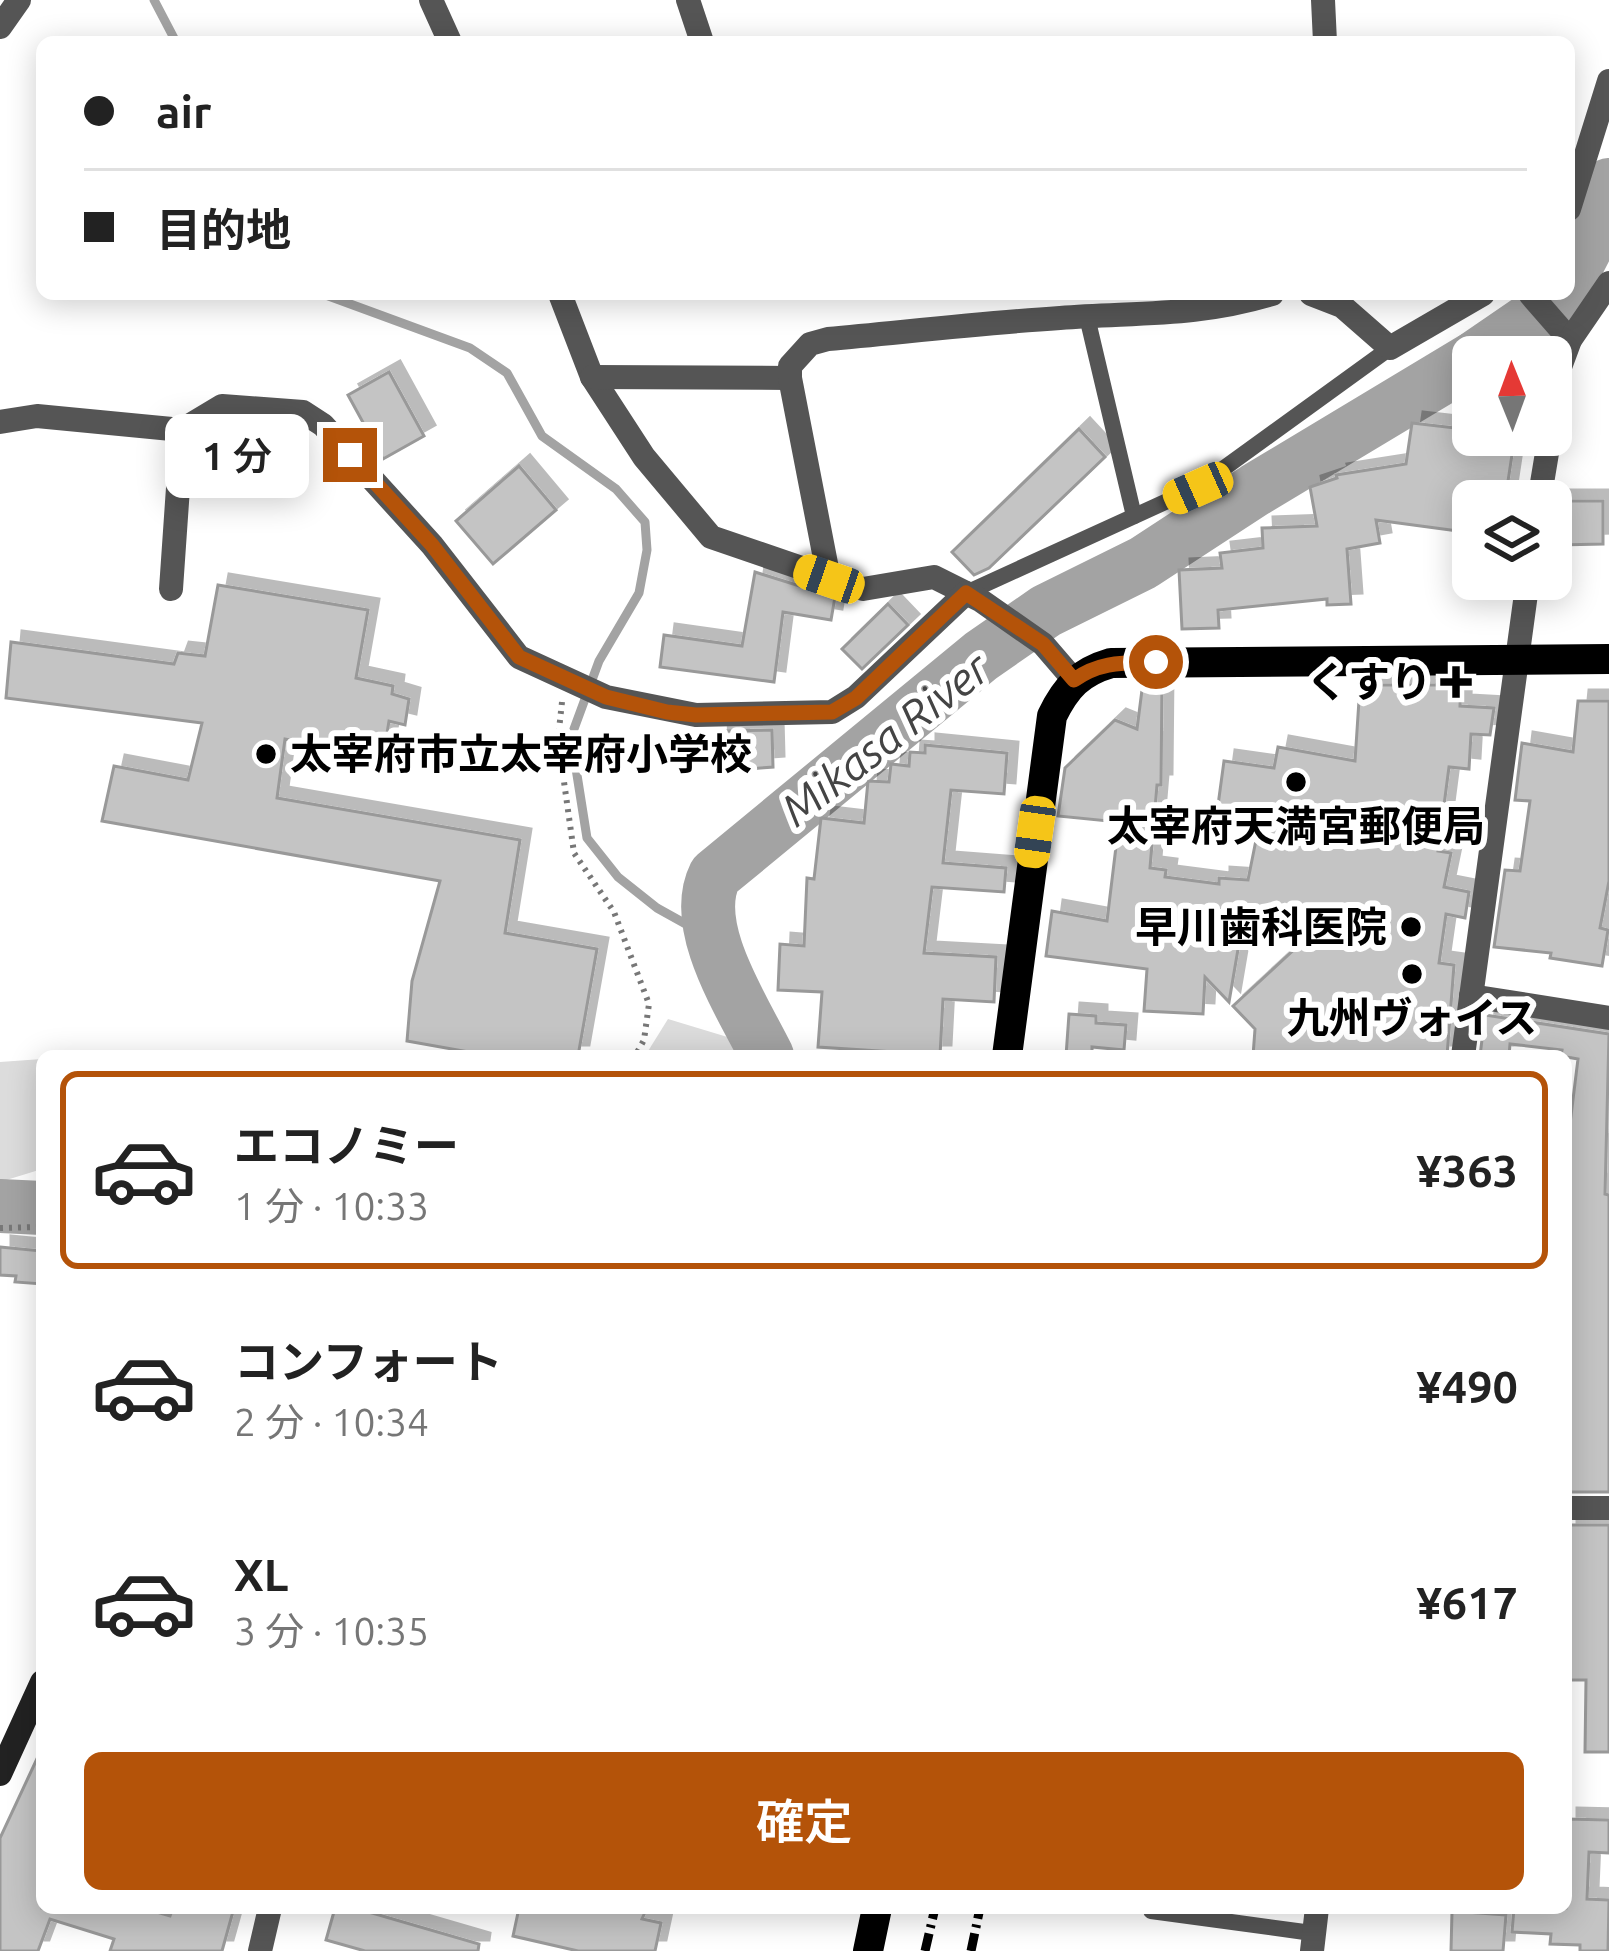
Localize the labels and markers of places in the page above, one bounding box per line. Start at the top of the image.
place label: くすり [1306,658,1432,705]
marker: くすり [1443,669,1469,695]
place label: 太宰府市立太宰府小学校 [290,730,752,777]
marker: 太宰府市立太宰府小学校 [253,741,279,767]
marker: 太宰府天満宮郵便局 [1283,769,1309,795]
place label: 太宰府天満宮郵便局 [1107,802,1485,849]
place label: 早川歯科医院 [1135,903,1387,950]
marker: 早川歯科医院 [1398,914,1424,940]
marker: 九州ヴォイス [1399,961,1425,987]
place label: 九州ヴォイス [1287,994,1537,1041]

